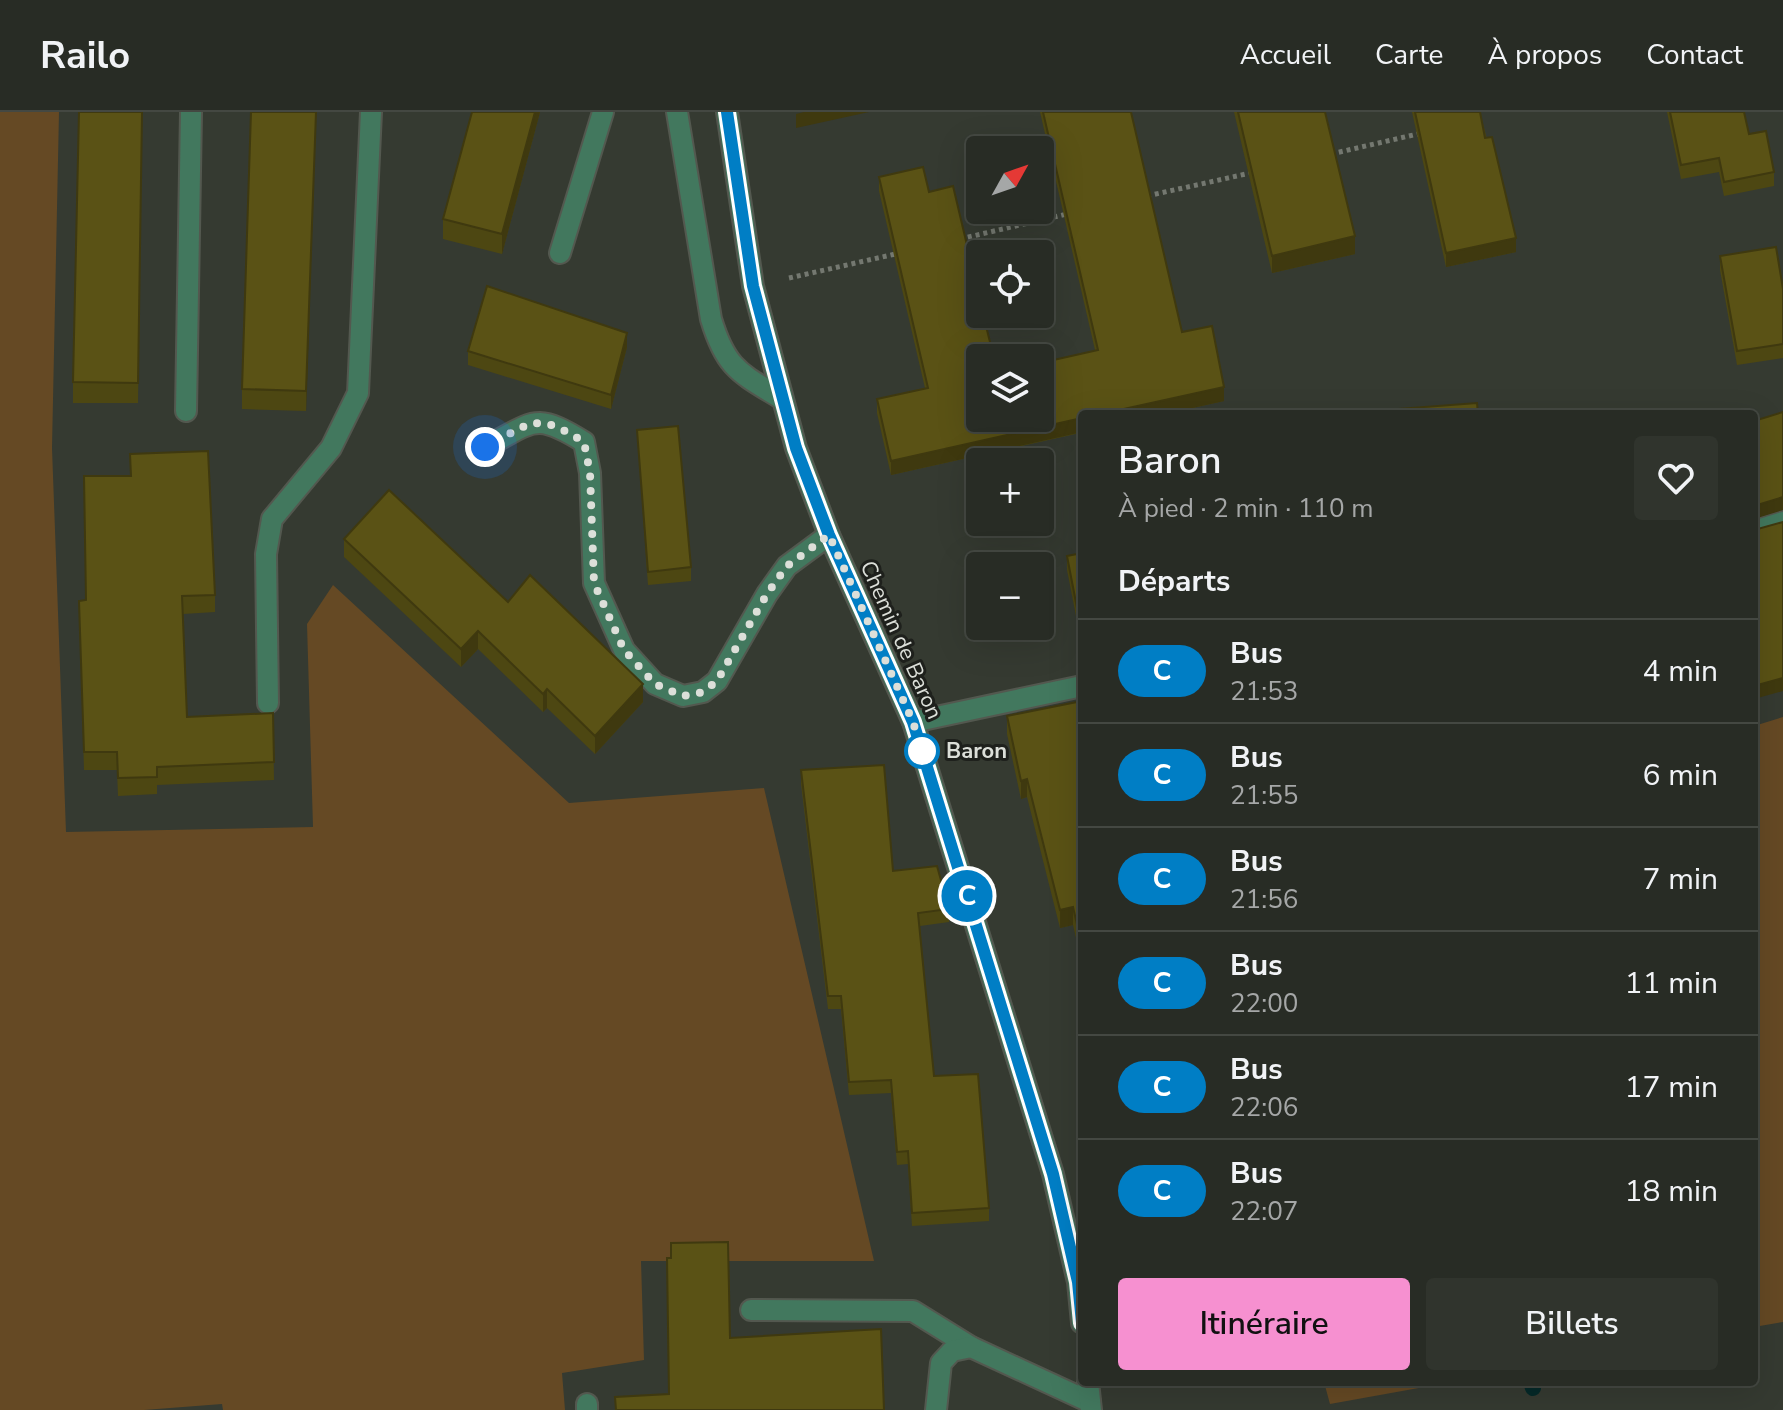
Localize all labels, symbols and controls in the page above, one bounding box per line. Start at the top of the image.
text: Railo [40,30,130,81]
text: Accueil [1240,36,1331,74]
text: Carte [1375,36,1444,74]
text: À propos [1488,36,1602,74]
text: Contact [1646,36,1743,74]
north arrow [966,136,1054,224]
map controls [966,136,1054,640]
button: locate [966,240,1054,328]
button: layers [966,344,1054,432]
your location [465,427,505,467]
text: Baron [1118,435,1222,486]
button: heart [1634,436,1718,520]
button: + [966,448,1054,536]
text: À pied · 2 min · 110 m [1118,491,1373,526]
button: − [966,552,1054,640]
street label: Chemin de Baron [853,556,949,724]
text: Départs [1118,561,1230,602]
text: Bus [1230,633,1283,674]
text: 4 min [1643,651,1718,692]
text: C [1152,652,1172,690]
text: 21:53 [1230,674,1298,709]
marker: Baron [905,734,939,768]
place label: Baron [946,736,1007,766]
text: Bus [1230,737,1283,778]
text: 6 min [1643,755,1718,796]
text: C [1152,756,1172,794]
text: 21:55 [1230,778,1298,813]
text: Bus [1230,841,1283,882]
text: 7 min [1643,859,1718,900]
text: C [1152,860,1172,898]
line badge: C [941,870,993,922]
text: C [957,877,977,915]
text: 21:56 [1230,882,1298,917]
text: Bus [1230,945,1283,986]
text: 11 min [1625,963,1718,1004]
text: C [1152,964,1172,1002]
text: 22:00 [1230,986,1298,1021]
text: Bus [1230,1049,1283,1090]
text: 17 min [1625,1067,1718,1108]
text: C [1152,1068,1172,1106]
text: 22:06 [1230,1090,1298,1125]
text: Bus [1230,1153,1283,1194]
text: 18 min [1625,1171,1718,1212]
text: C [1152,1172,1172,1210]
text: 22:07 [1230,1194,1298,1229]
button: Itinéraire [1118,1278,1410,1370]
button: Billets [1426,1278,1718,1370]

